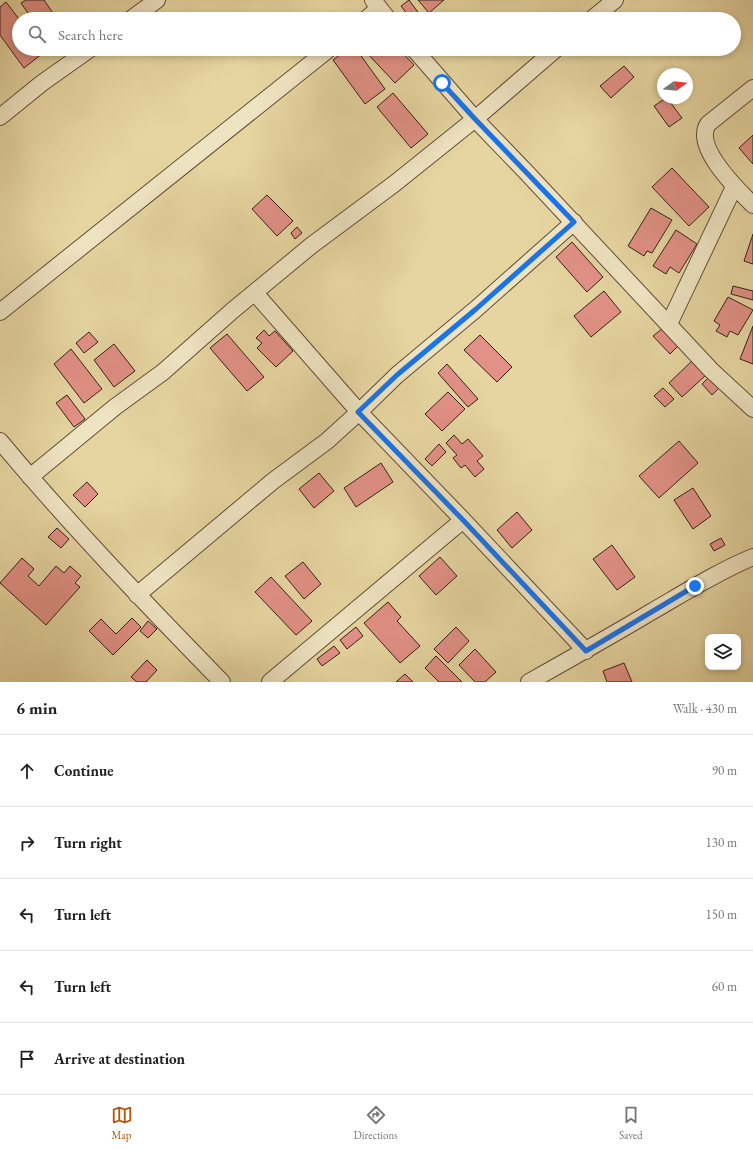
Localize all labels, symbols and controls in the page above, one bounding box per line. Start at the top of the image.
search box [12,12,741,56]
icon: search [26,23,48,45]
text: Search here [58,25,123,44]
north arrow [657,68,693,104]
route start [433,74,451,92]
route end [686,577,704,595]
map controls [705,634,741,670]
button: layers [705,634,741,670]
text: 6 min [16,697,57,719]
text: Walk · 430 m [673,700,737,717]
icon: ahead [16,760,38,782]
text: Continue [54,761,114,780]
text: 90 m [712,762,737,779]
icon: right [16,832,38,854]
text: Turn right [54,833,122,852]
text: 130 m [706,834,737,851]
icon: left [16,904,38,926]
text: Turn left [54,905,111,924]
text: 150 m [706,906,737,923]
icon: left [16,976,38,998]
text: Turn left [54,977,111,996]
text: 60 m [712,978,737,995]
icon: arrive [16,1048,38,1070]
text: Arrive at destination [54,1049,185,1068]
tab: Map [111,1104,133,1142]
tab: Directions [354,1104,398,1142]
tab: Saved [619,1104,642,1142]

